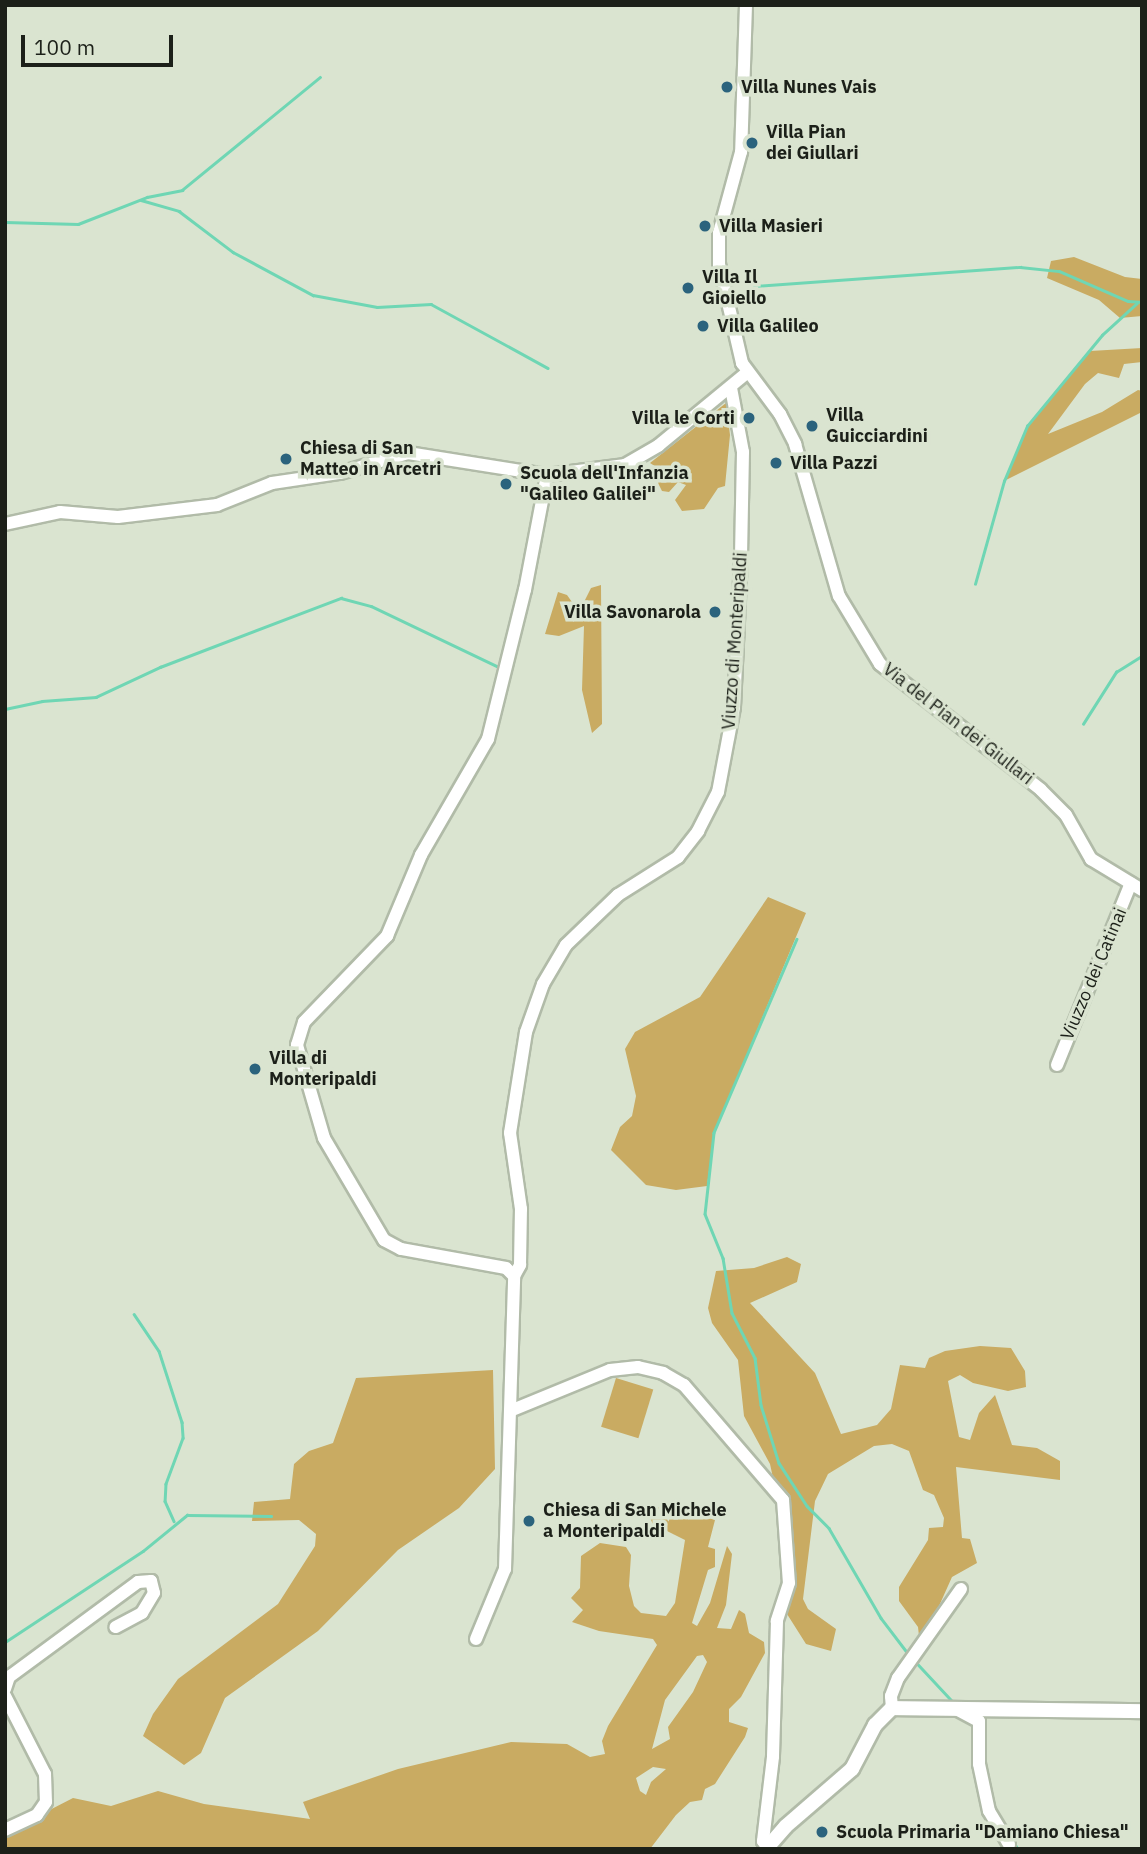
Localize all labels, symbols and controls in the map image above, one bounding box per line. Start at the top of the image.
scale bar [24,21,177,65]
text: 100 m [34,33,95,61]
place label: Villa Nunes Vais [741,76,876,98]
marker: Villa Nunes Vais [719,79,735,95]
place label: Villa Pian dei Giullari [766,122,859,164]
marker: Villa Pian dei Giullari [744,135,760,151]
place label: Villa Masieri [719,215,823,237]
marker: Villa Masieri [697,218,713,234]
place label: Villa Il Gioiello [702,267,766,310]
marker: Villa Il Gioiello [680,280,696,296]
place label: Villa Galileo [717,315,819,337]
marker: Villa Galileo [695,318,711,334]
place label: Villa Guicciardini [826,405,928,448]
place label: Villa le Corti [632,407,735,429]
marker: Villa le Corti [741,410,757,426]
marker: Villa Guicciardini [804,418,820,434]
place label: Chiesa di San Matteo in Arcetri [300,438,441,480]
marker: Chiesa di San Matteo in Arcetri [278,451,294,467]
place label: Villa Pazzi [790,452,878,474]
marker: Villa Pazzi [768,455,784,471]
place label: Scuola dell'Infanzia "Galileo Galilei" [520,463,689,505]
marker: Scuola dell'Infanzia "Galileo Galilei" [498,476,514,492]
street label: Viuzzo di Monteripaldi [718,552,752,730]
place label: Villa Savonarola [564,601,701,623]
marker: Villa Savonarola [707,604,723,620]
street label: Via del Pian dei Giullari [878,659,1038,789]
street label: Viuzzo dei Catinai [1056,905,1132,1043]
place label: Villa di Monteripaldi [269,1048,377,1090]
marker: Villa di Monteripaldi [247,1061,263,1077]
place label: Chiesa di San Michele a Monteripaldi [543,1500,727,1542]
marker: Chiesa di San Michele a Monteripaldi [521,1513,537,1529]
place label: Scuola Primaria "Damiano Chiesa" [836,1821,1129,1843]
marker: Scuola Primaria "Damiano Chiesa" [814,1824,830,1840]

